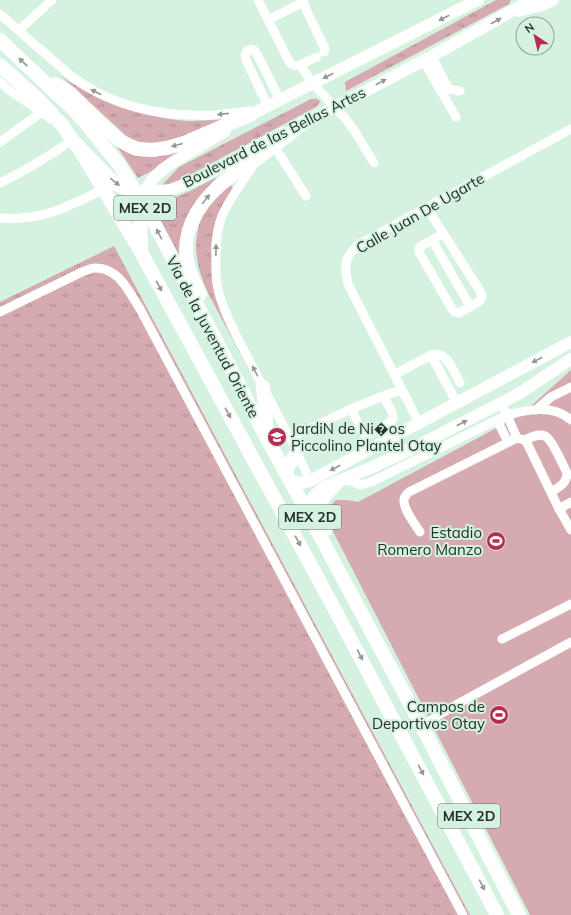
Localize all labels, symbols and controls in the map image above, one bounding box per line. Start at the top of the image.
one-way arrow [438,14,449,21]
north arrow [515,16,555,56]
one-way arrow [490,17,502,24]
text: N [522,20,537,36]
one-way arrow [18,57,28,67]
one-way arrow [322,73,333,80]
one-way arrow [375,79,387,86]
street label: Boulevard de las Bellas Artes [179,83,369,191]
one-way arrow [91,89,102,95]
one-way arrow [217,110,229,117]
one-way arrow [171,142,183,148]
street label: Calle Juan De Ugarte [352,169,488,257]
one-way arrow [109,178,120,186]
one-way arrow [201,194,210,205]
road number: MEX 2D [114,196,176,220]
one-way arrow [156,228,162,240]
one-way arrow [213,243,219,256]
street label: Via de la Juventud Oriente [162,253,264,421]
one-way arrow [156,280,163,292]
one-way arrow [531,357,543,364]
one-way arrow [252,365,258,377]
one-way arrow [225,407,232,419]
place label: JardiN de Ni�os Piccolino Plantel Otay [291,419,442,455]
one-way arrow [456,420,468,426]
school or university icon: JardiN de Ni�os Piccolino Plantel Otay [266,426,288,448]
one-way arrow [330,464,341,471]
road number: MEX 2D [279,505,341,529]
place label: Estadio Romero Manzo [377,523,482,559]
sports icon: Estadio Romero Manzo [485,530,507,552]
one-way arrow [295,535,301,547]
one-way arrow [356,650,363,661]
place label: Campos de Deportivos Otay [372,697,485,733]
sports icon: Campos de Deportivos Otay [488,704,510,726]
one-way arrow [417,765,424,776]
road number: MEX 2D [438,804,500,828]
one-way arrow [478,879,485,891]

